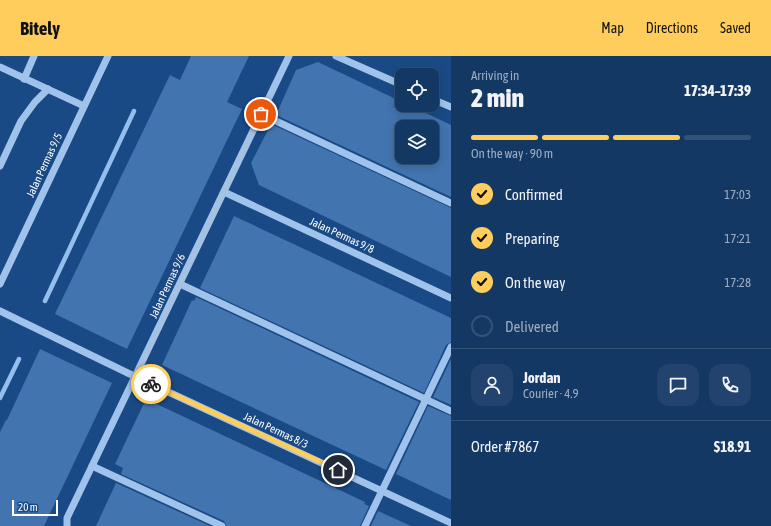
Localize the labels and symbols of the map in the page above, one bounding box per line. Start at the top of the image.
pin [244,97,278,131]
street label: Jalan Permas 9/5 [24,131,64,199]
street label: Jalan Permas 9/8 [308,215,376,255]
street label: Jalan Permas 9/6 [147,252,187,320]
courier [131,364,171,404]
street label: Jalan Permas 8/3 [242,410,310,450]
pin [321,453,355,487]
scale bar [12,498,58,517]

